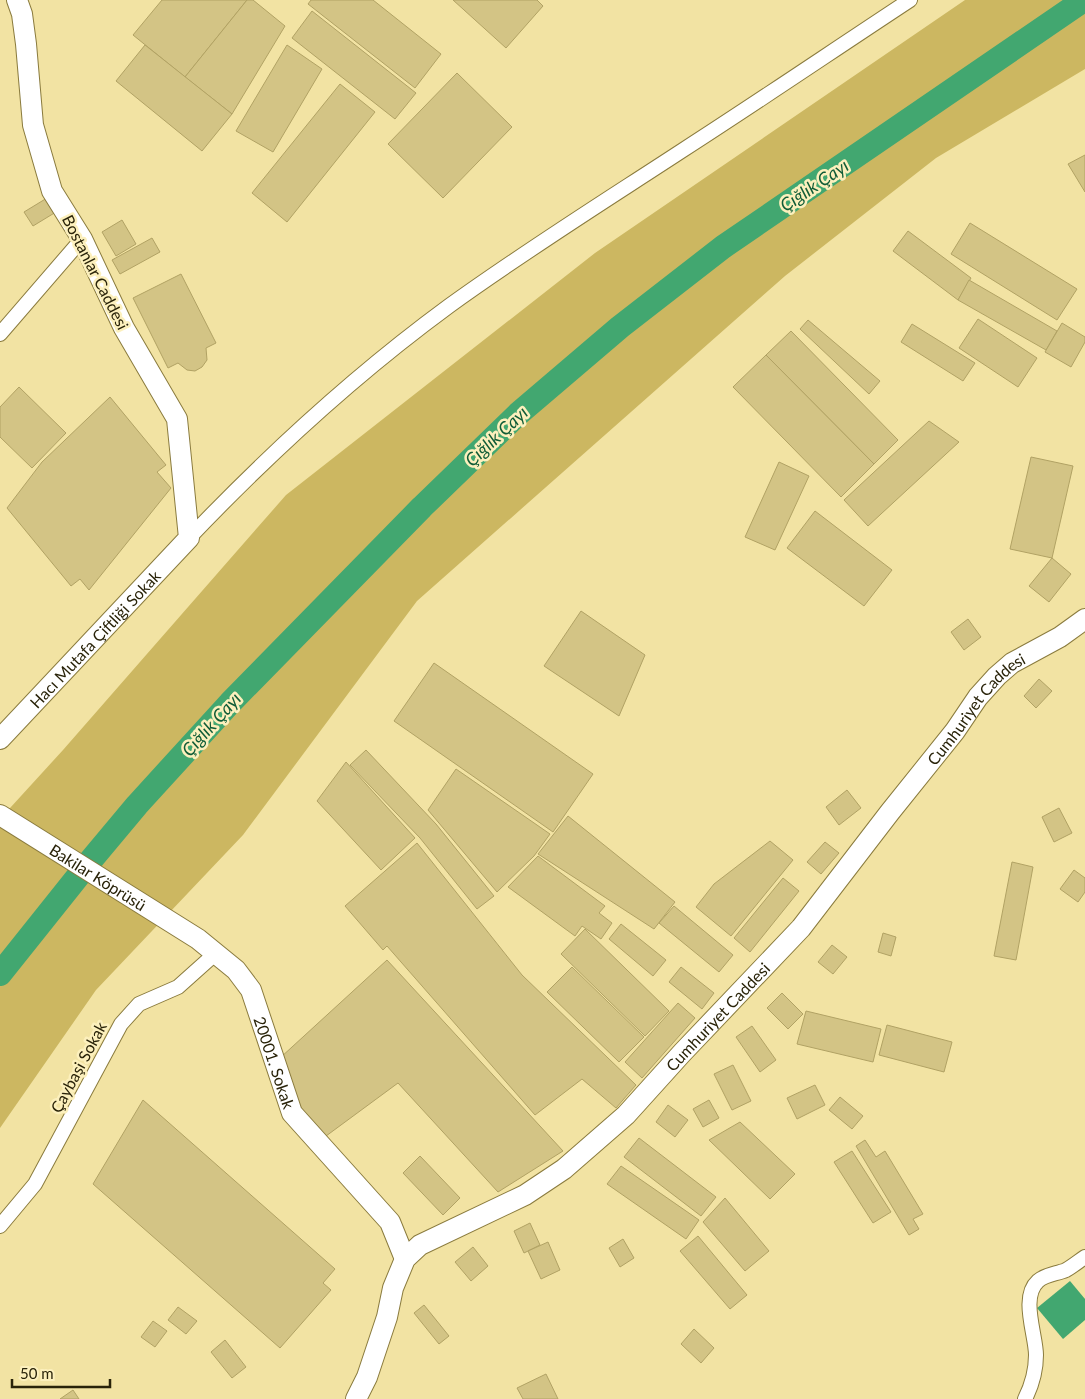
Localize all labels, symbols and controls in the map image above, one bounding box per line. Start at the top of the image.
water label: Çığlık Çayı [776,154,852,216]
street label: Bostanlar Caddesi [59,212,133,332]
water label: Çığlık Çayı [460,401,532,471]
street label: Hacı Mutafa Çiftliği Sokak [25,565,164,711]
street label: Cumhuriyet Caddesi [922,648,1028,768]
water label: Çığlık Çayı [177,688,245,760]
street label: Bakilar Köprüsü [47,839,150,914]
street label: Cumhuriyet Caddesi [661,958,773,1075]
street label: 20001. Sokak [251,1014,300,1112]
street label: Çaybaşi Sokak [46,1017,110,1116]
scale bar [12,1356,110,1388]
text: 50 m [20,1364,54,1382]

